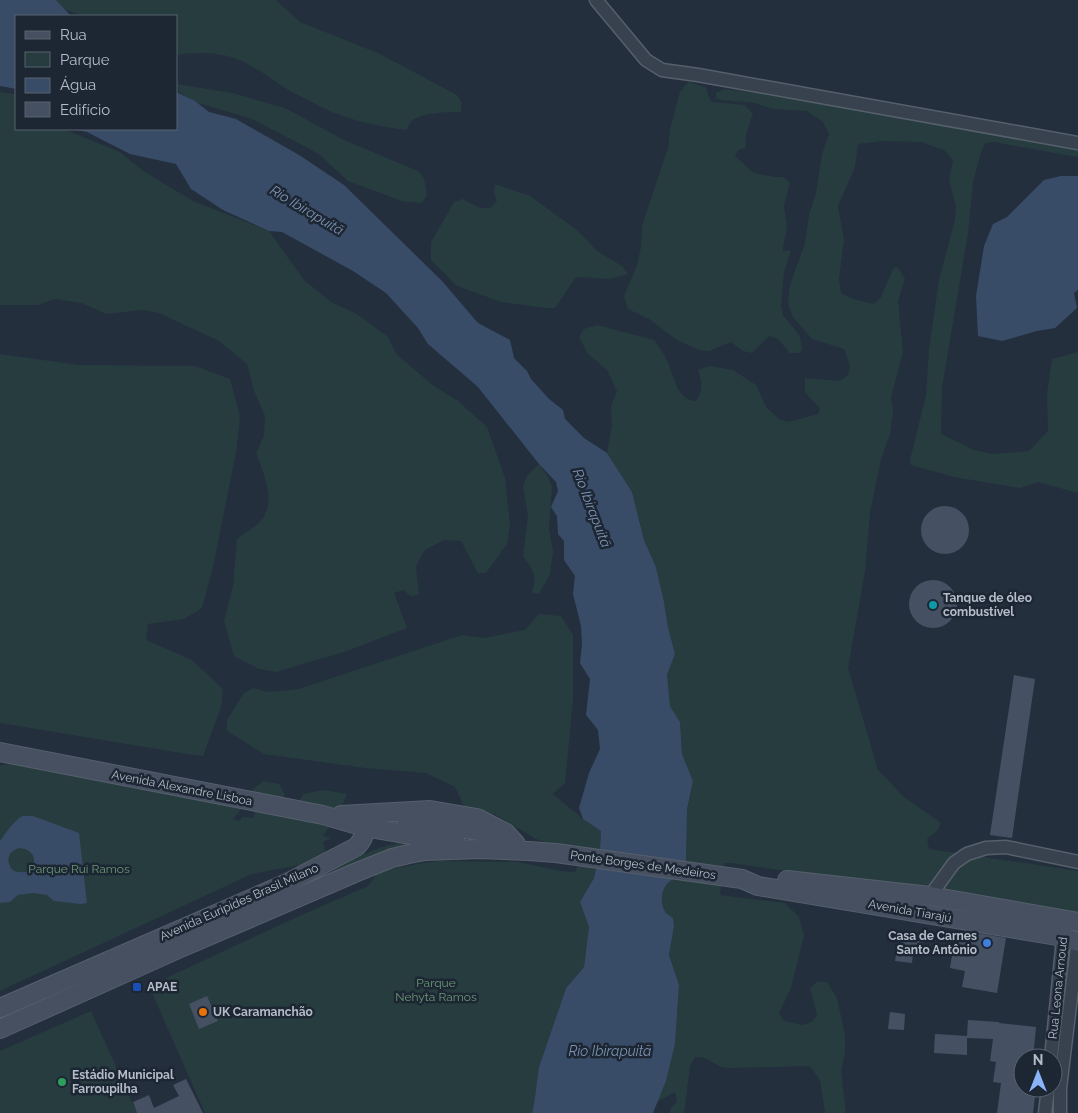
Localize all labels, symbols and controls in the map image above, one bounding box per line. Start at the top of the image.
legend [15,15,178,130]
text: Rua [60,26,87,44]
text: Parque [60,51,110,69]
text: Água [60,76,96,94]
text: Edifício [60,101,110,119]
water label: Rio Ibirapuitã [267,182,347,238]
water label: Rio Ibirapuitã [570,466,614,550]
place label: Tanque de óleo combustível [943,591,1032,619]
marker: Tanque de óleo combustível [927,599,939,611]
street label: Avenida Alexandre Lisboa [110,767,254,809]
street label: Ponte Borges de Medeiros [569,848,717,882]
street label: Avenida Euripides Brasil Milano [157,861,321,943]
park label: Parque Rui Ramos [28,862,130,876]
street label: Avenida Tiarajú [867,897,953,925]
place label: Casa de Carnes Santo Antônio [888,929,977,957]
street label: Rua Leona Arnoud [1046,936,1070,1040]
marker: Casa de Carnes Santo Antônio [981,937,993,949]
park label: Parque Nehyta Ramos [395,976,477,1004]
place label: APAE [147,980,177,994]
marker: APAE [131,981,143,993]
place label: UK Caramanchão [213,1005,313,1019]
marker: UK Caramanchão [197,1006,209,1018]
water label: Rio Ibirapuitã [569,1043,651,1059]
north arrow [1013,1048,1063,1098]
text: N [1033,1052,1043,1068]
place label: Estádio Municipal Farroupilha [72,1068,174,1096]
marker: Estádio Municipal Farroupilha [56,1076,68,1088]

